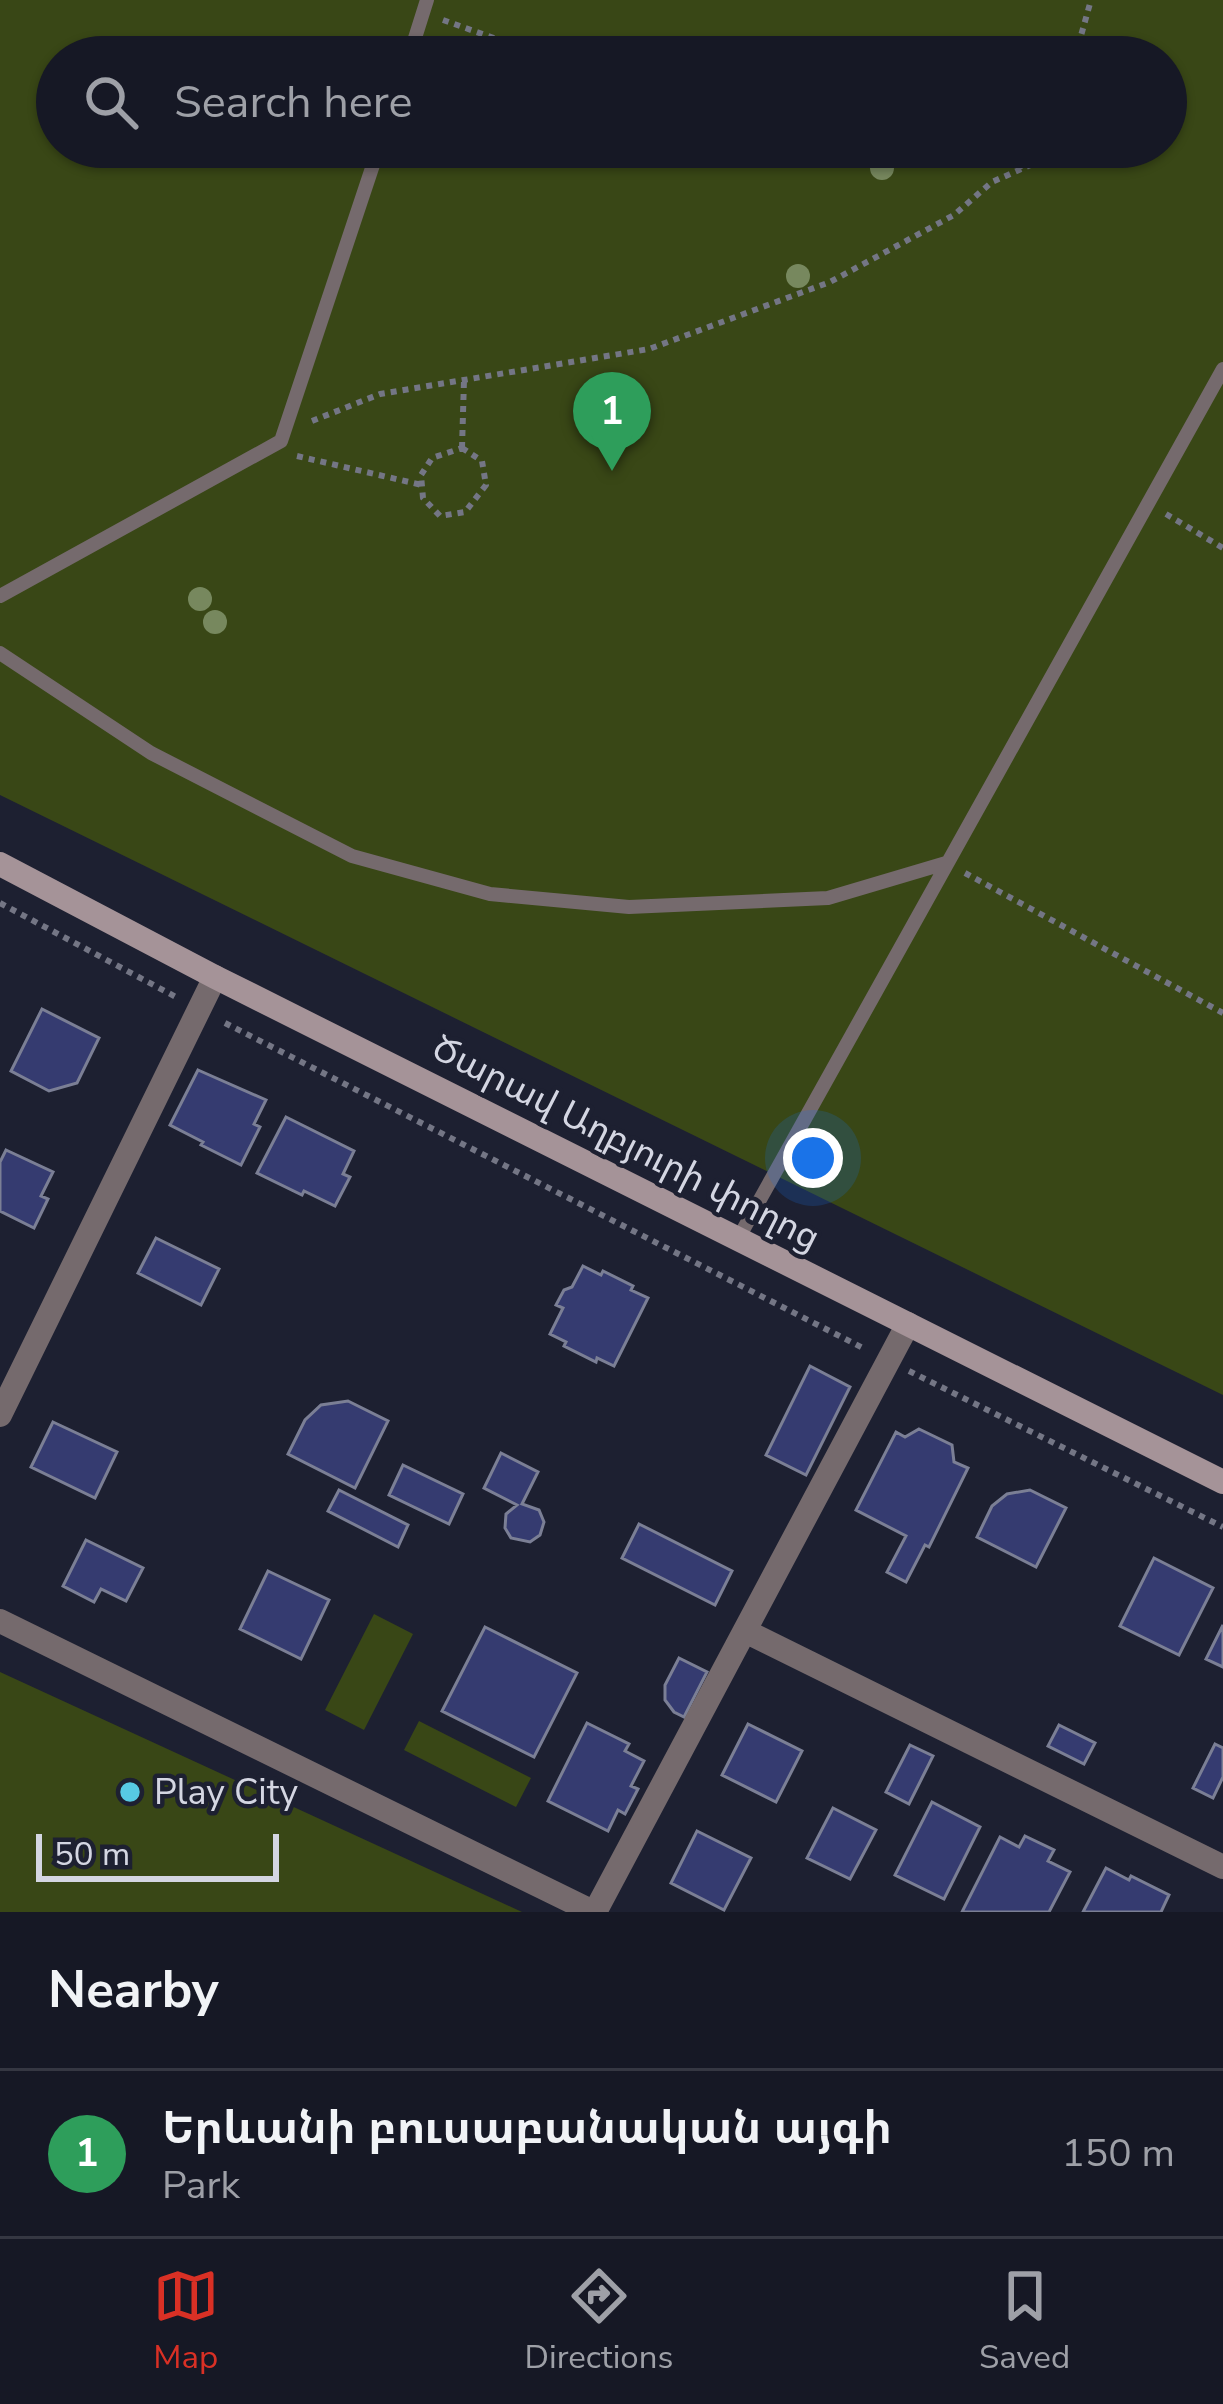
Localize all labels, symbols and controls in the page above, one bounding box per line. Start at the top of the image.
search box [36,36,1187,168]
icon: search [78,69,144,135]
text: Search here [174,72,413,133]
pin: 1 [573,372,651,471]
street label: Ծարավ Աղբյուրի փողոց [424,1024,828,1262]
your location [783,1128,843,1188]
place label: Play City [154,1768,299,1817]
marker: Play City [117,1779,143,1805]
scale bar [36,1828,279,1881]
text: 50 m [54,1832,130,1877]
text: Nearby [48,1955,219,2025]
text: Երևանի բուսաբանական այգի [162,2098,892,2159]
text: 1 [75,2127,99,2180]
text: 150 m [1061,2127,1175,2180]
text: Park [162,2159,240,2212]
tab: Map [153,2263,219,2380]
tab: Directions [525,2263,673,2380]
tab: Saved [979,2263,1070,2380]

